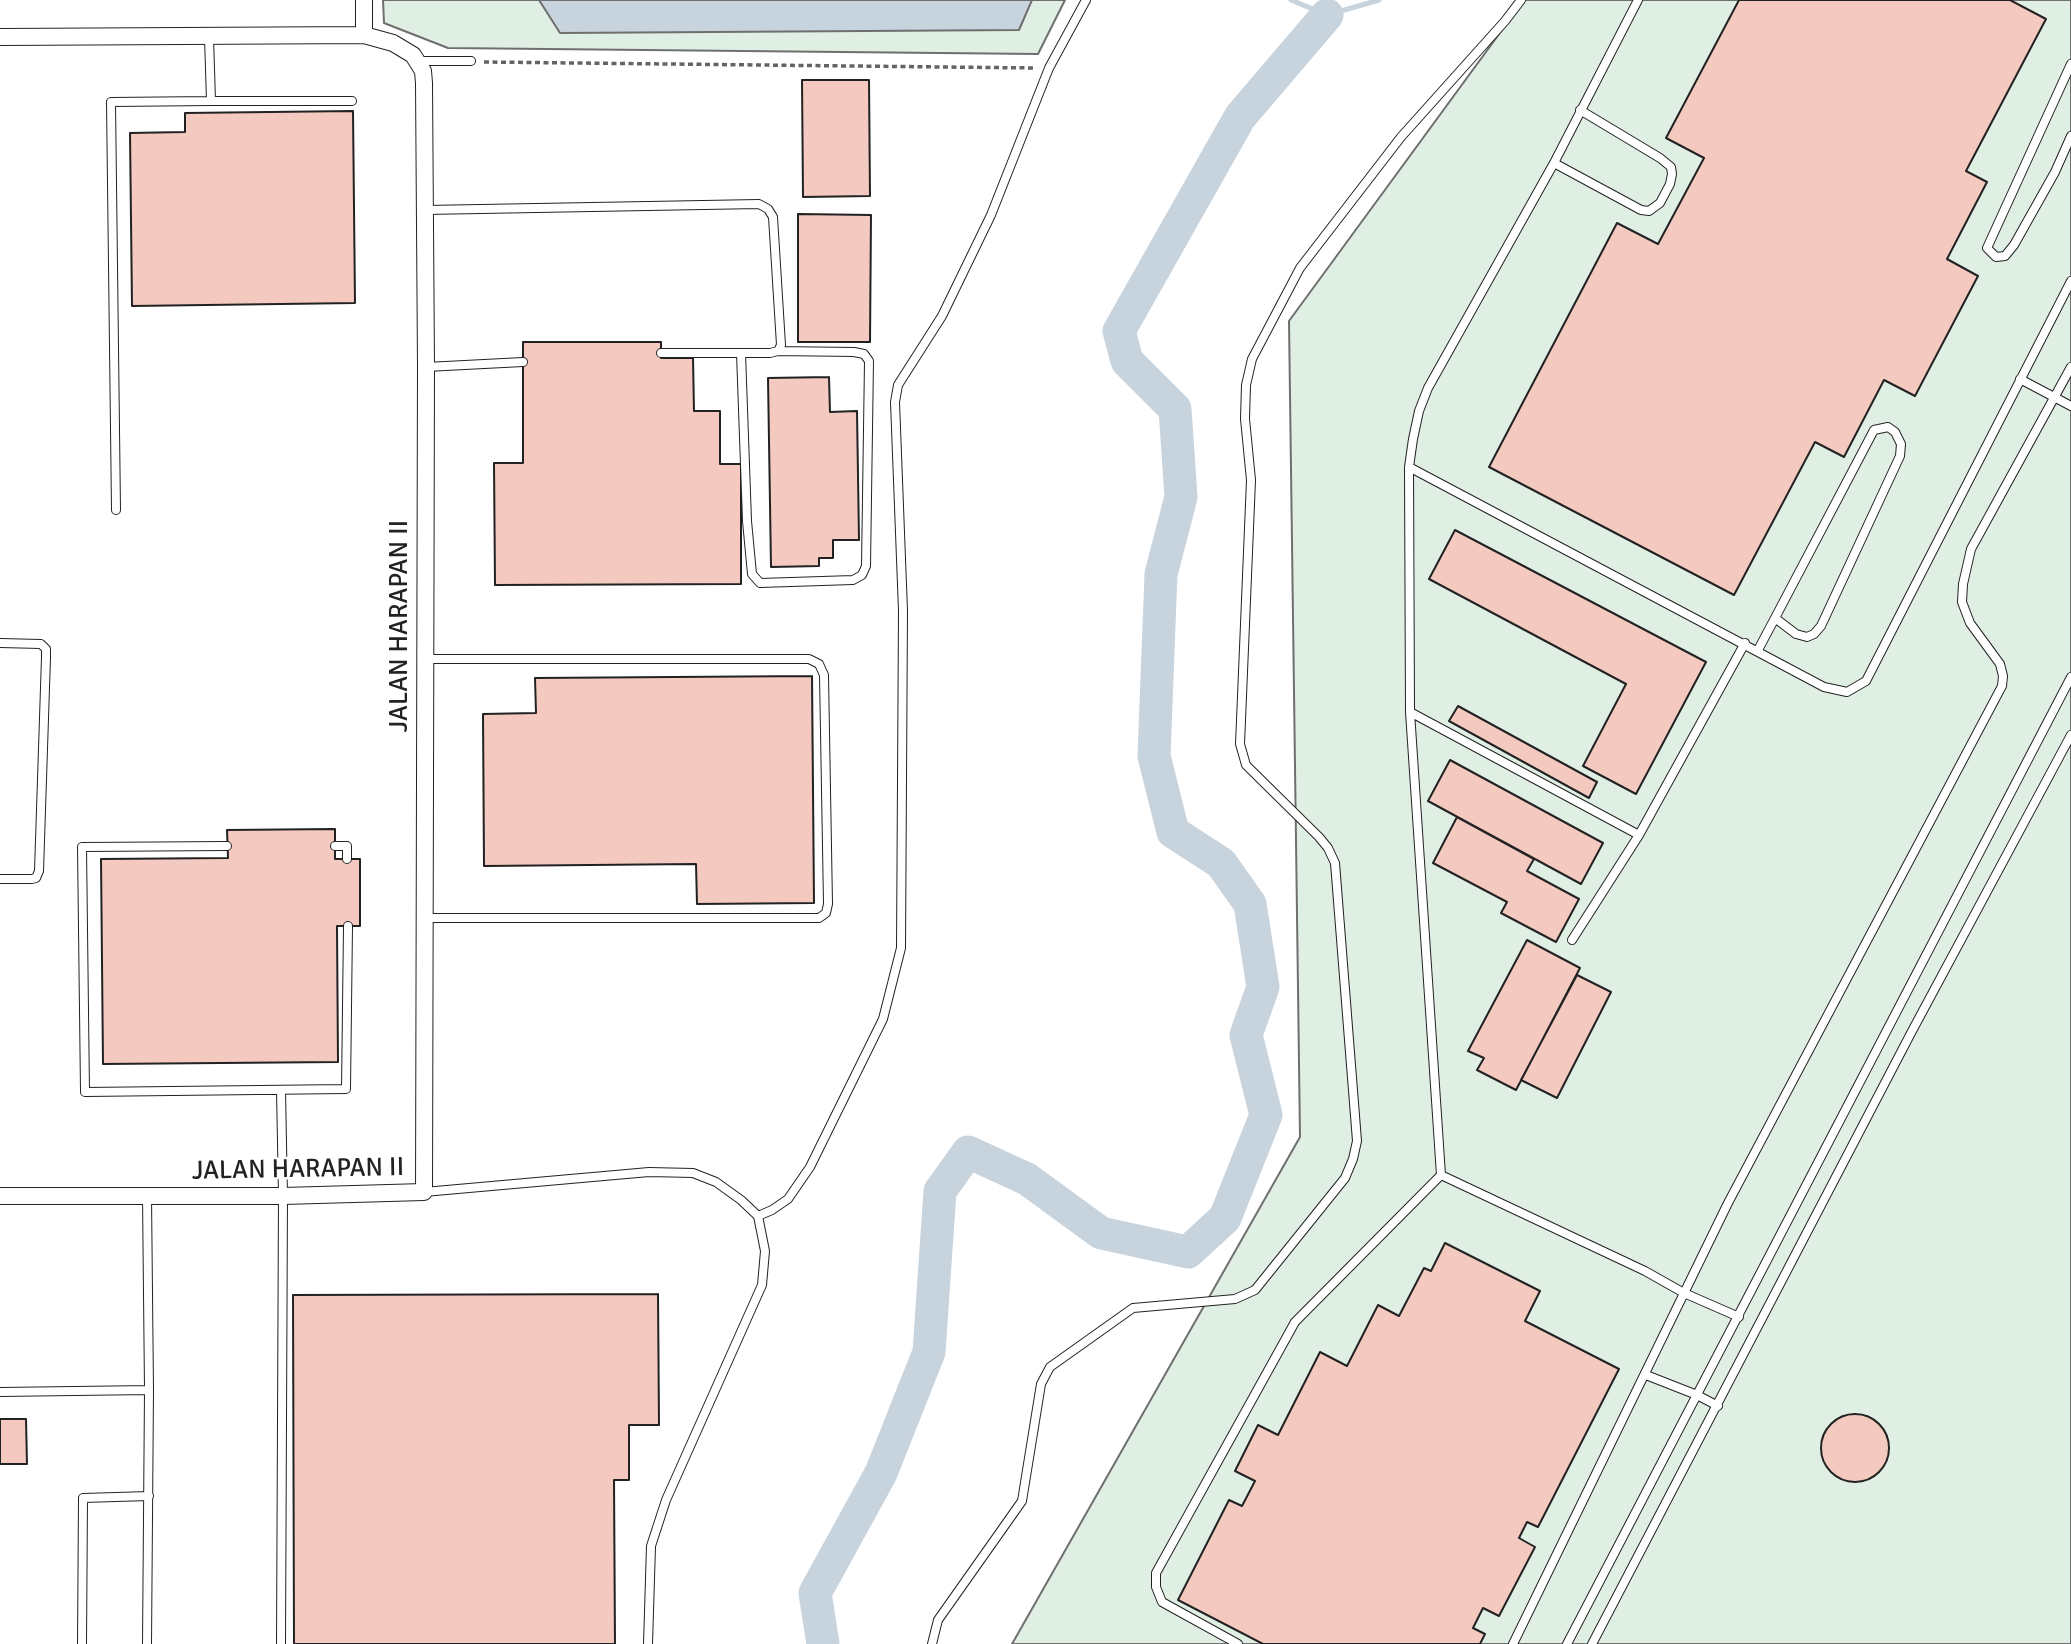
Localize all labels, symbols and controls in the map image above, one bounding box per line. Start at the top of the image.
street label: JALAN HARAPAN II [384,520,416,732]
street label: JALAN HARAPAN II [192,1153,404,1187]

